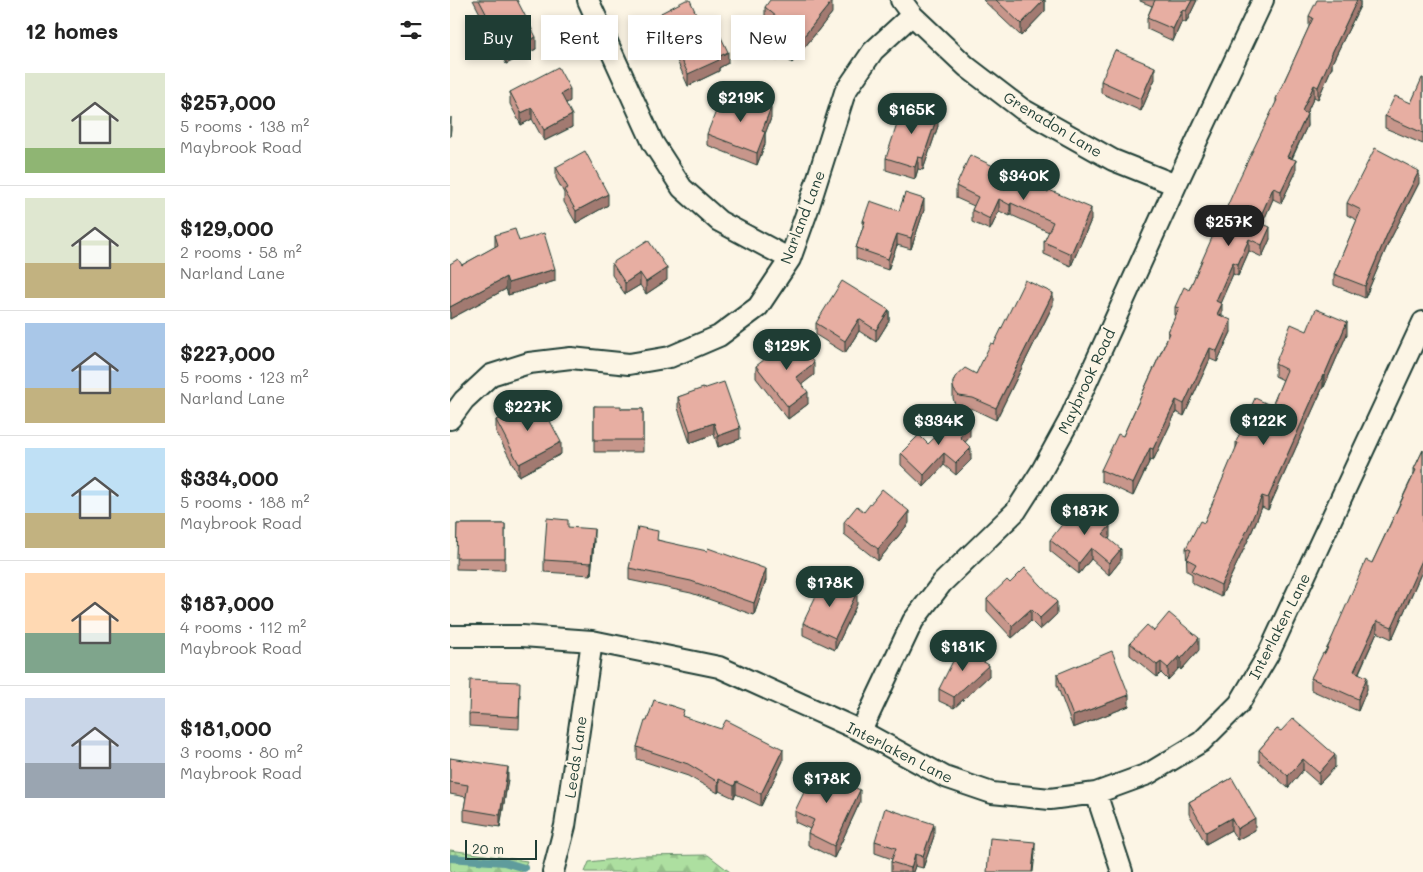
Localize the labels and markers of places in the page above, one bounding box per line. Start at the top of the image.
pin: $219K [706,80,776,123]
pin: $165K [877,92,947,135]
pin: $340K [989,158,1059,201]
pin: $257K [1194,204,1264,247]
pin: $129K [752,328,822,371]
pin: $227K [493,390,563,432]
pin: $334K [904,404,974,446]
pin: $122K [1229,404,1299,446]
pin: $187K [1050,494,1120,536]
pin: $178K [795,566,865,608]
pin: $181K [928,630,998,672]
pin: $178K [792,762,862,804]

